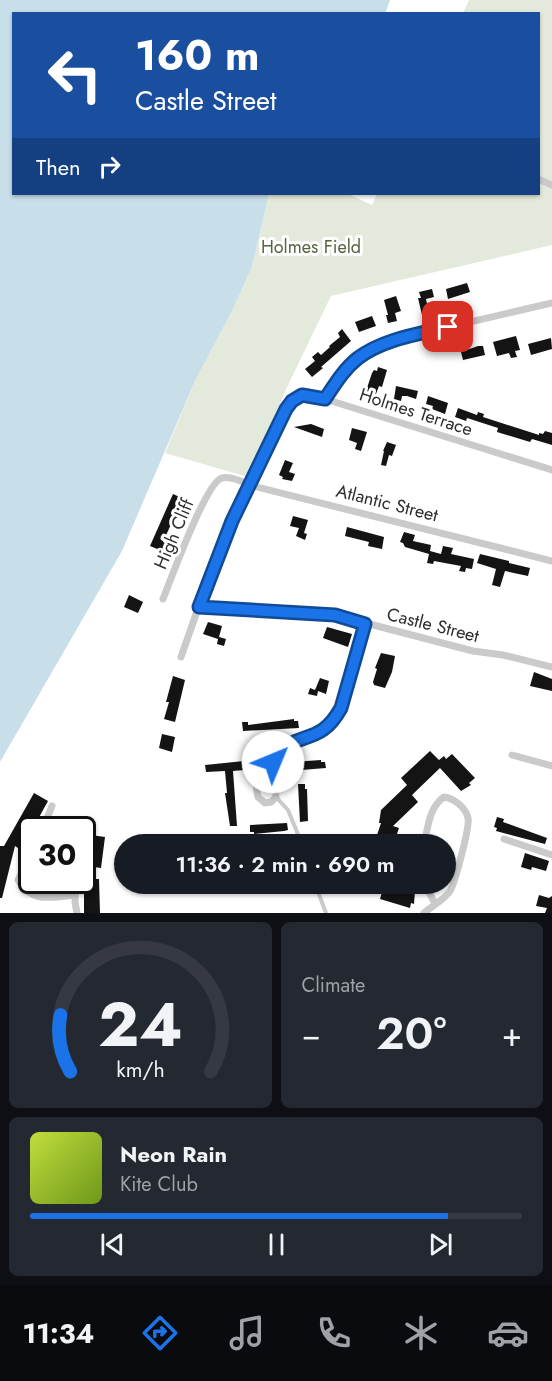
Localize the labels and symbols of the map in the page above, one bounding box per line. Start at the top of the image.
park label: Holmes Field [261,234,361,260]
pin [422,301,473,352]
street label: Holmes Terrace [356,381,476,443]
street label: Atlantic Street [333,478,441,528]
street label: High Cliff [148,494,201,573]
street label: Castle Street [384,601,483,649]
position arrow [241,730,305,794]
speed limit sign: 30 [18,816,96,894]

